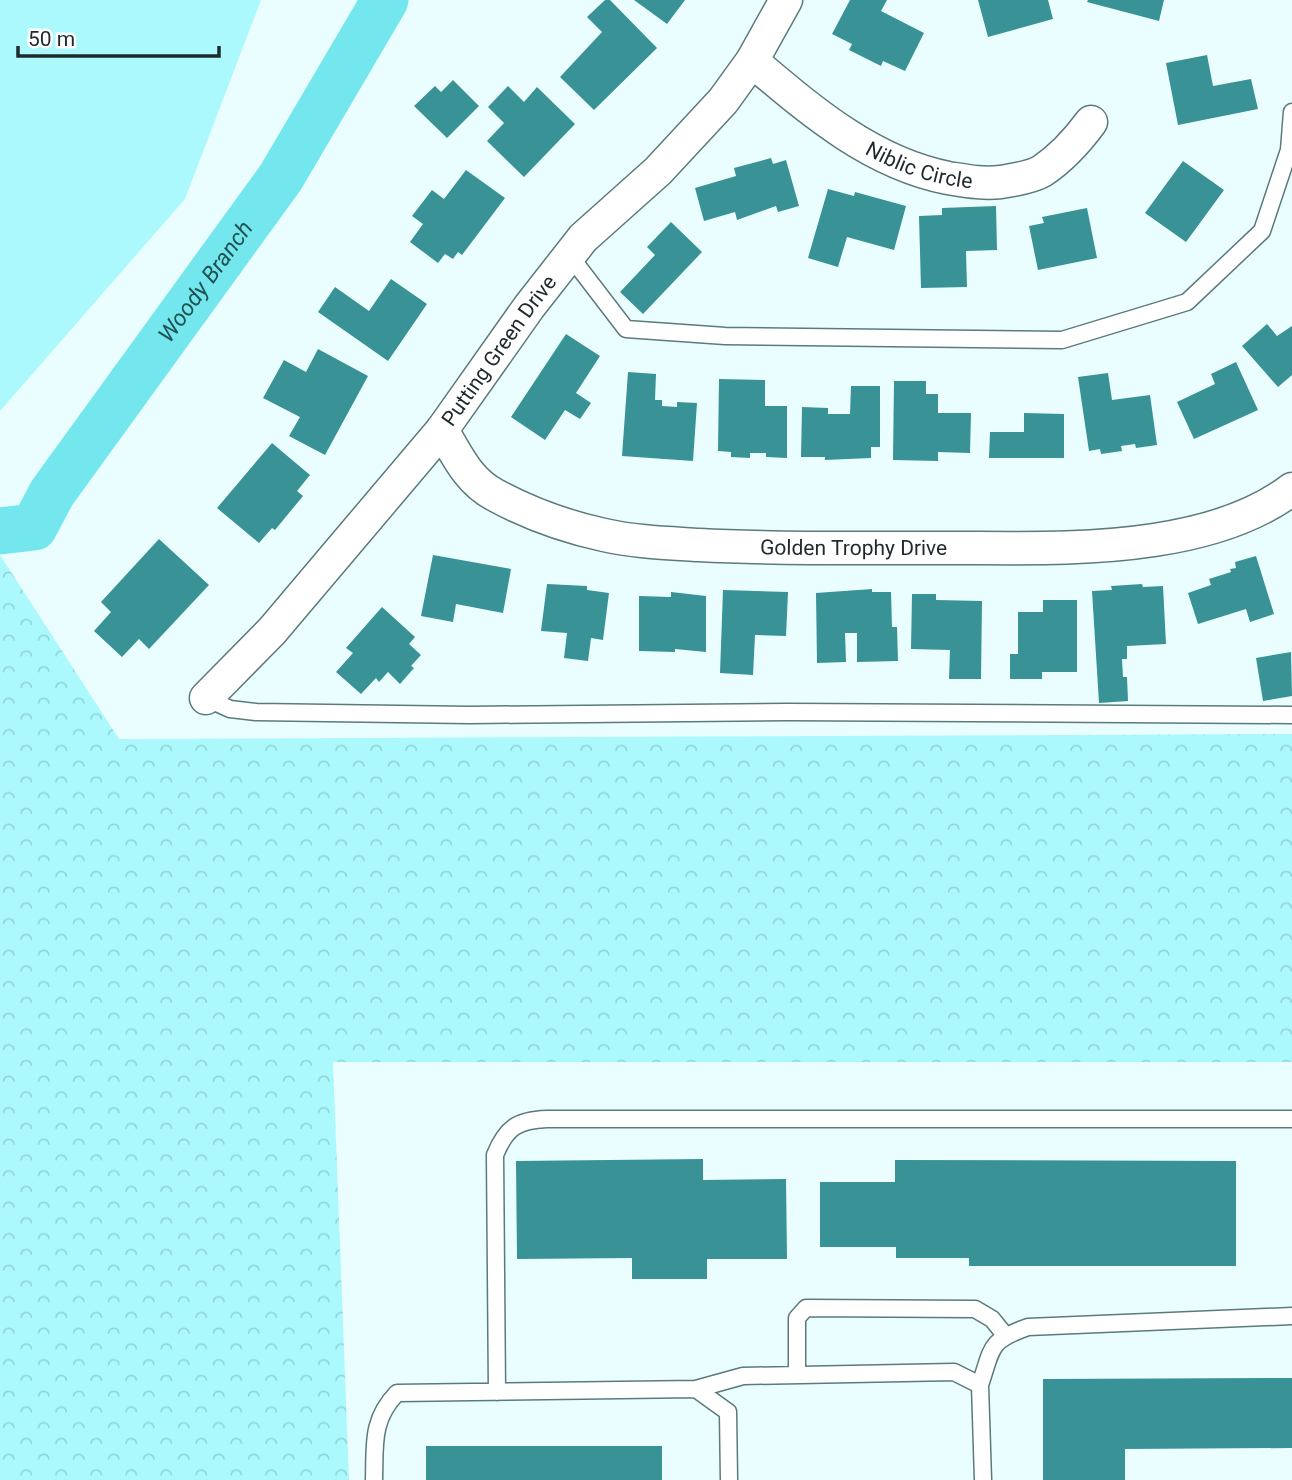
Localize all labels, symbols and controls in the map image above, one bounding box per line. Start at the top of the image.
scale bar [18,14,219,58]
text: 50 m [28,27,75,51]
street label: Niblic Circle [862,137,974,194]
water label: Woody Branch [152,216,258,347]
street label: Putting Green Drive [437,270,561,431]
street label: Golden Trophy Drive [760,535,947,560]

